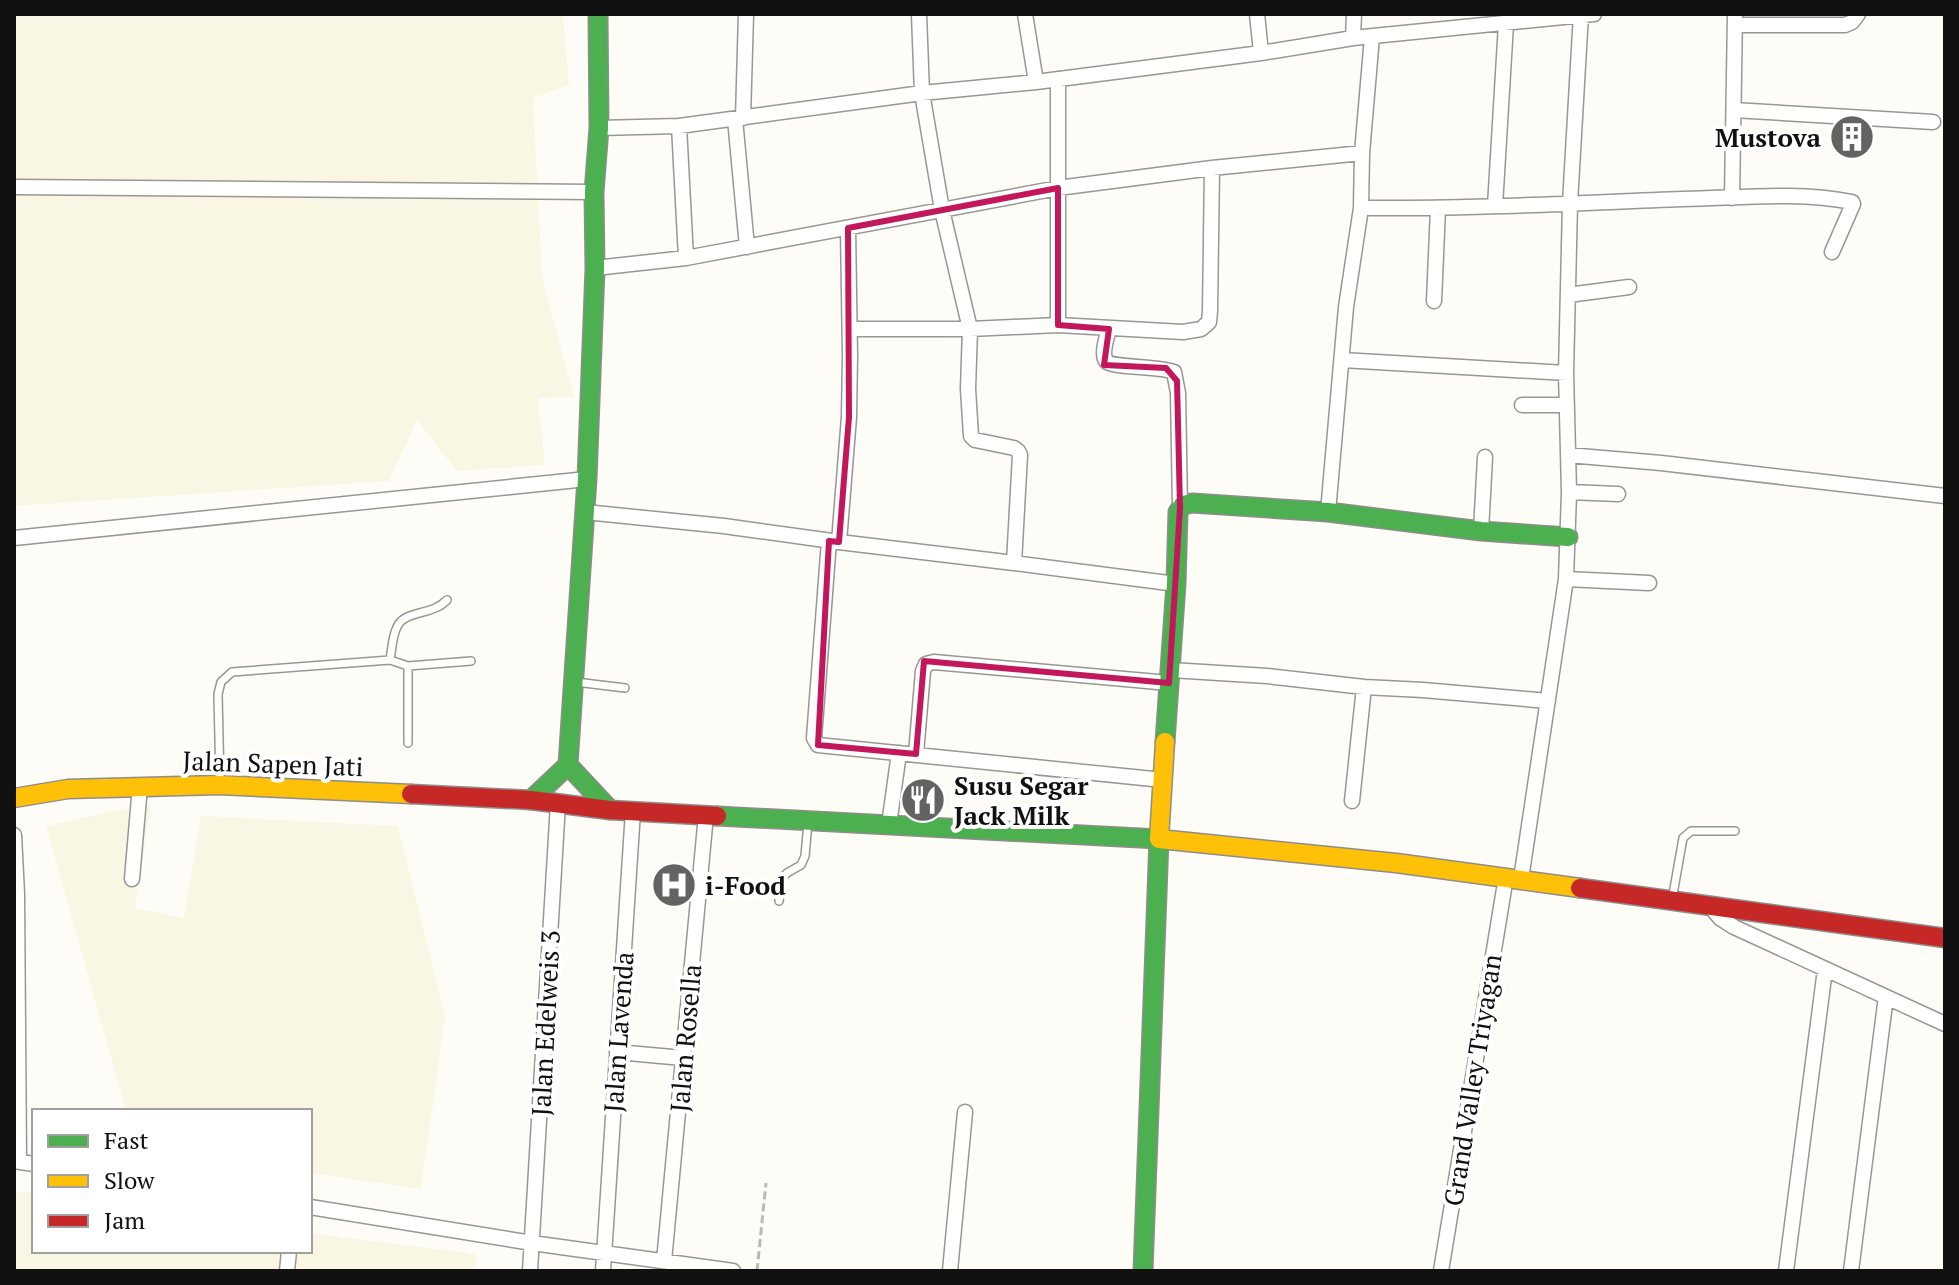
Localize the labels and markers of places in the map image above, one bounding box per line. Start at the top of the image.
building icon: Mustova [1828,113,1876,161]
place label: Mustova [1715,120,1822,154]
place label: Susu Segar Jack Milk [954,768,1089,832]
restaurant icon: Susu Segar Jack Milk [899,776,947,824]
hospital icon: i-Food [650,861,698,909]
place label: i-Food [705,868,786,902]

